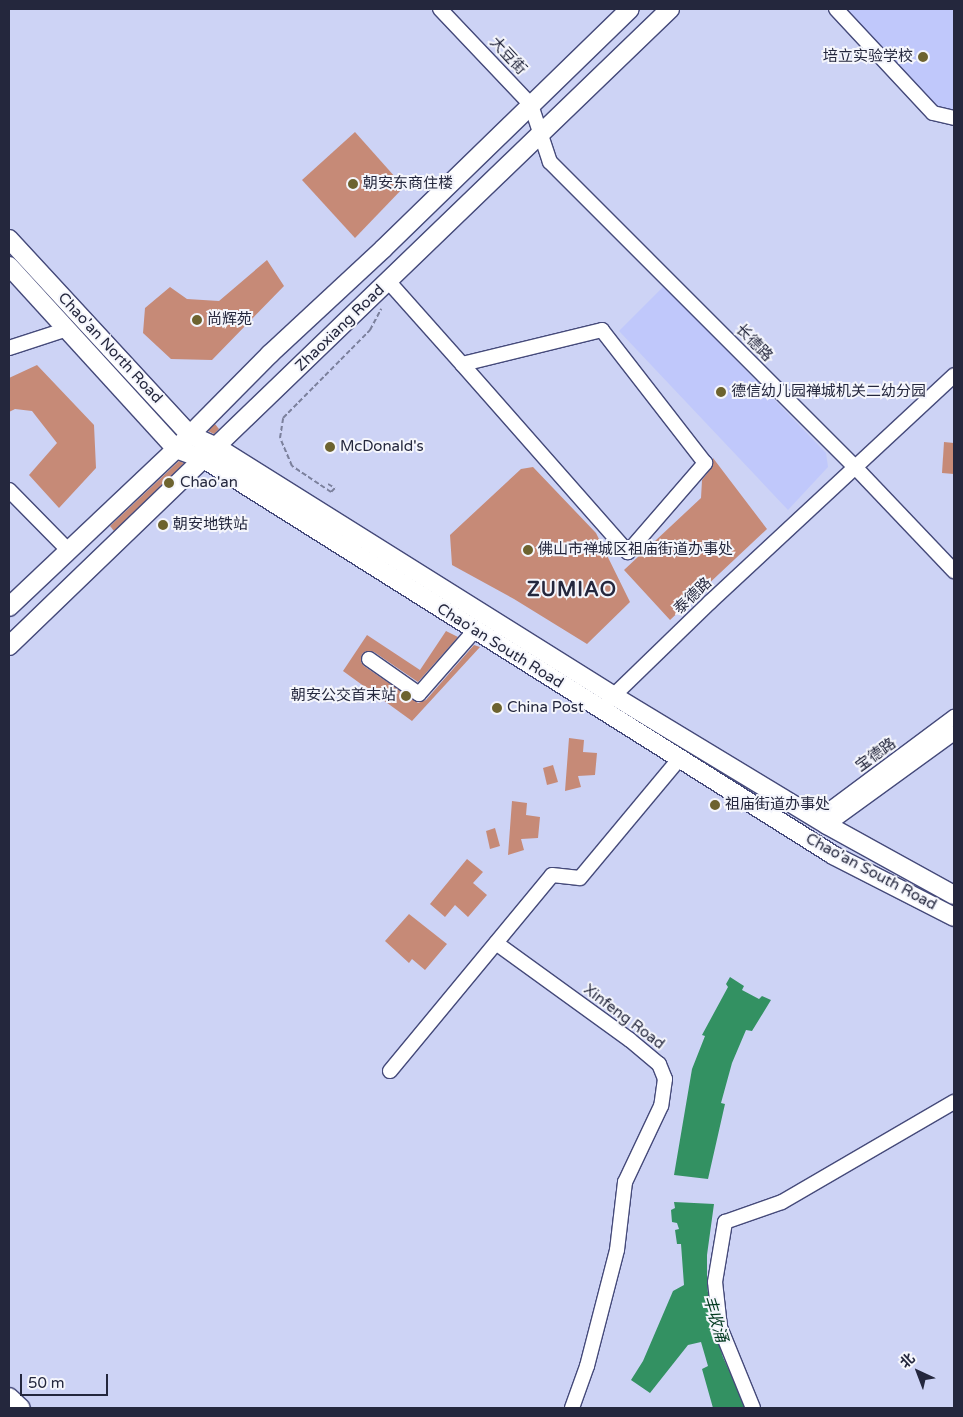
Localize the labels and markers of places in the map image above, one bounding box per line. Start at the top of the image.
place label: 培立实验学校 [823,48,913,66]
marker: 培立实验学校 [917,51,929,63]
place label: 朝安东商住楼 [363,175,453,193]
marker: 朝安东商住楼 [347,178,359,190]
place label: 尚辉苑 [207,311,252,329]
marker: 尚辉苑 [191,314,203,326]
place label: 德信幼儿园禅城机关二幼分园 [731,383,926,401]
marker: 德信幼儿园禅城机关二幼分园 [715,386,727,398]
place label: McDonald's [340,438,424,456]
marker: McDonald's [324,441,336,453]
place label: Chao'an [180,474,238,492]
marker: Chao'an [162,476,176,490]
place label: 朝安地铁站 [173,516,248,534]
marker: 朝安地铁站 [157,519,169,531]
place label: 佛山市禅城区祖庙街道办事处 [538,541,733,559]
marker: 佛山市禅城区祖庙街道办事处 [522,544,534,556]
place label: 朝安公交首末站 [291,687,396,705]
marker: 朝安公交首末站 [400,690,412,702]
place label: China Post [507,699,584,717]
marker: China Post [491,702,503,714]
place label: 祖庙街道办事处 [725,796,830,814]
marker: 祖庙街道办事处 [709,799,721,811]

